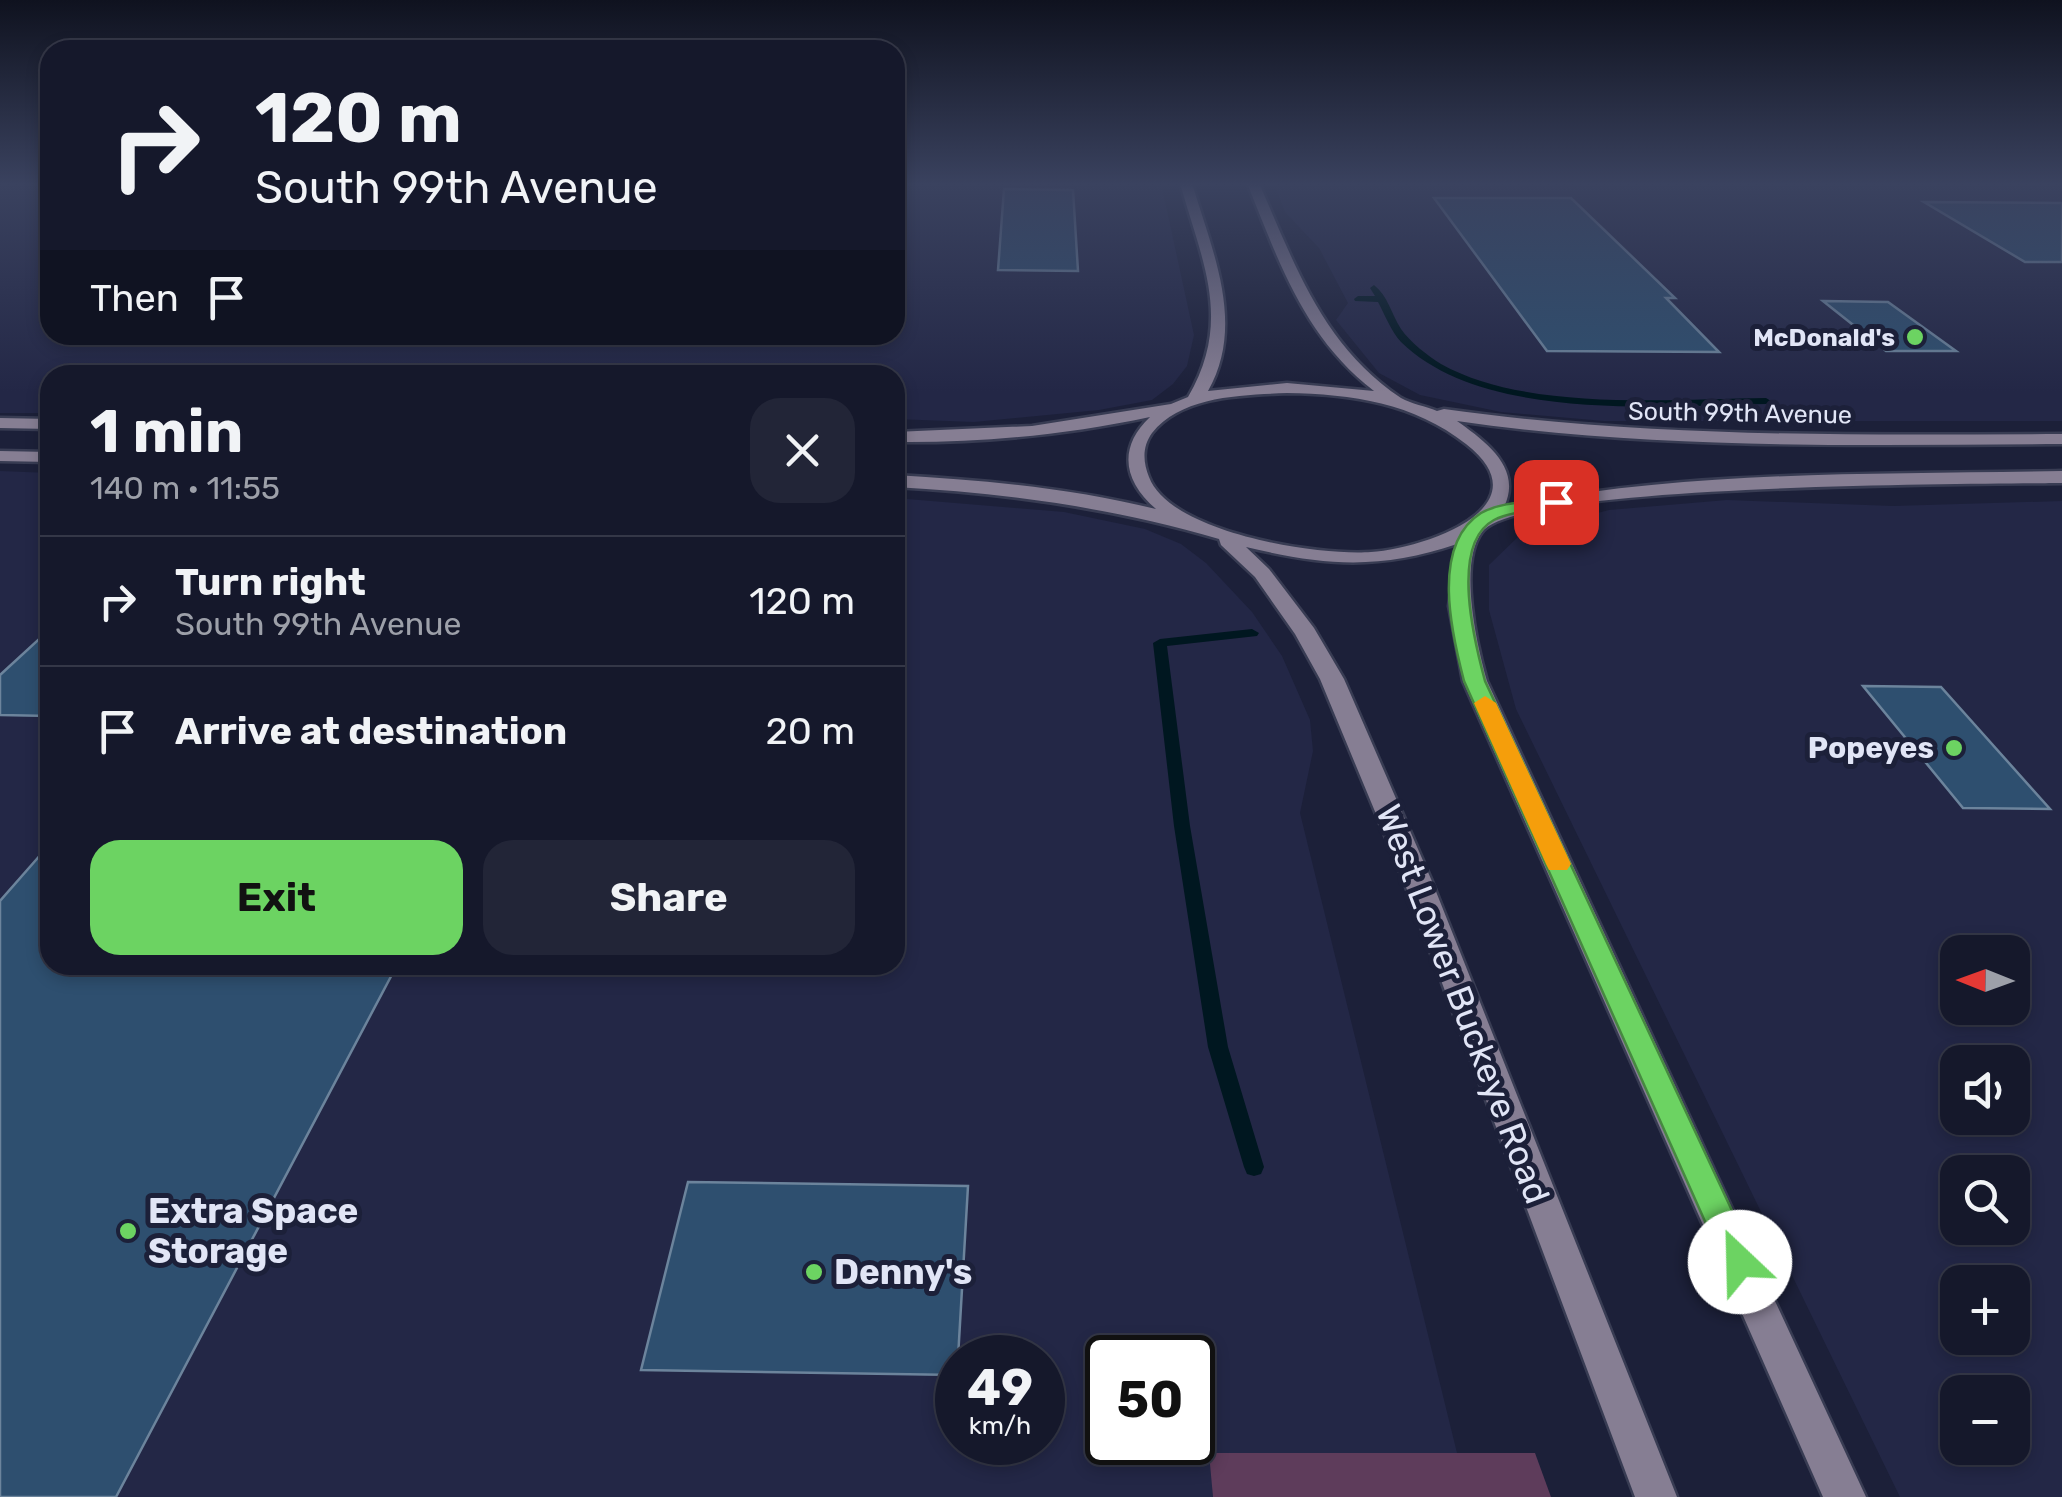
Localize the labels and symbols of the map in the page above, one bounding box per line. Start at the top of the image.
place label: McDonald's [1753,323,1895,352]
marker: McDonald's [1904,326,1926,348]
street label: South 99th Avenue [1628,397,1852,429]
pin [1514,460,1599,545]
place label: Popeyes [1808,730,1934,766]
marker: Popeyes [1943,737,1965,759]
street label: West Lower Buckeye Road [1367,799,1559,1209]
north arrow [1940,935,2030,1025]
place label: Extra Space Storage [148,1190,358,1272]
position arrow [1688,1210,1792,1314]
marker: Extra Space Storage [117,1220,139,1242]
place label: Denny's [834,1251,972,1293]
marker: Denny's [803,1261,825,1283]
speed limit sign: 50 [1085,1335,1215,1465]

